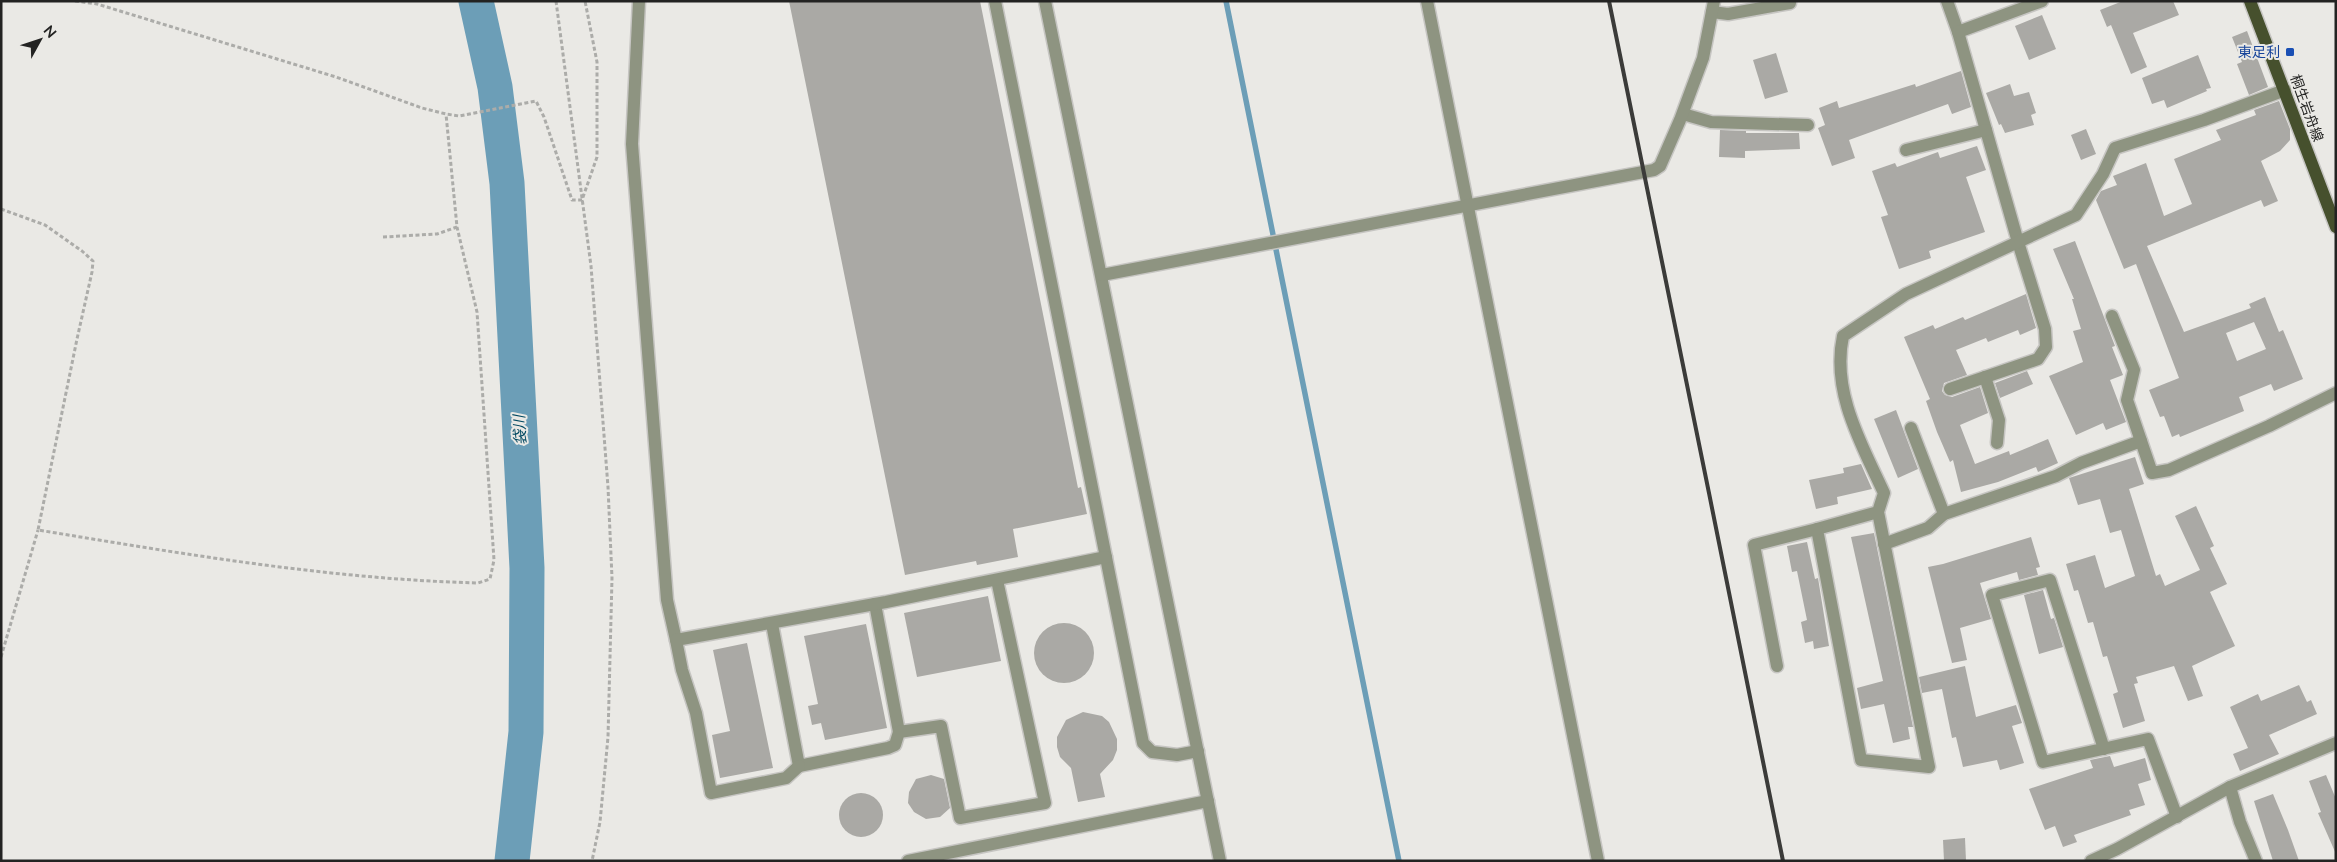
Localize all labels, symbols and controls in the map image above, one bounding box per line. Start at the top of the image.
north arrow [15,15,65,65]
text: N [40,22,60,41]
place label: 東足利 [2238,43,2280,60]
marker: 東足利 [2284,46,2296,58]
street label: 桐生岩舟線 [2288,72,2327,144]
water label: 袋川 [509,413,529,446]

